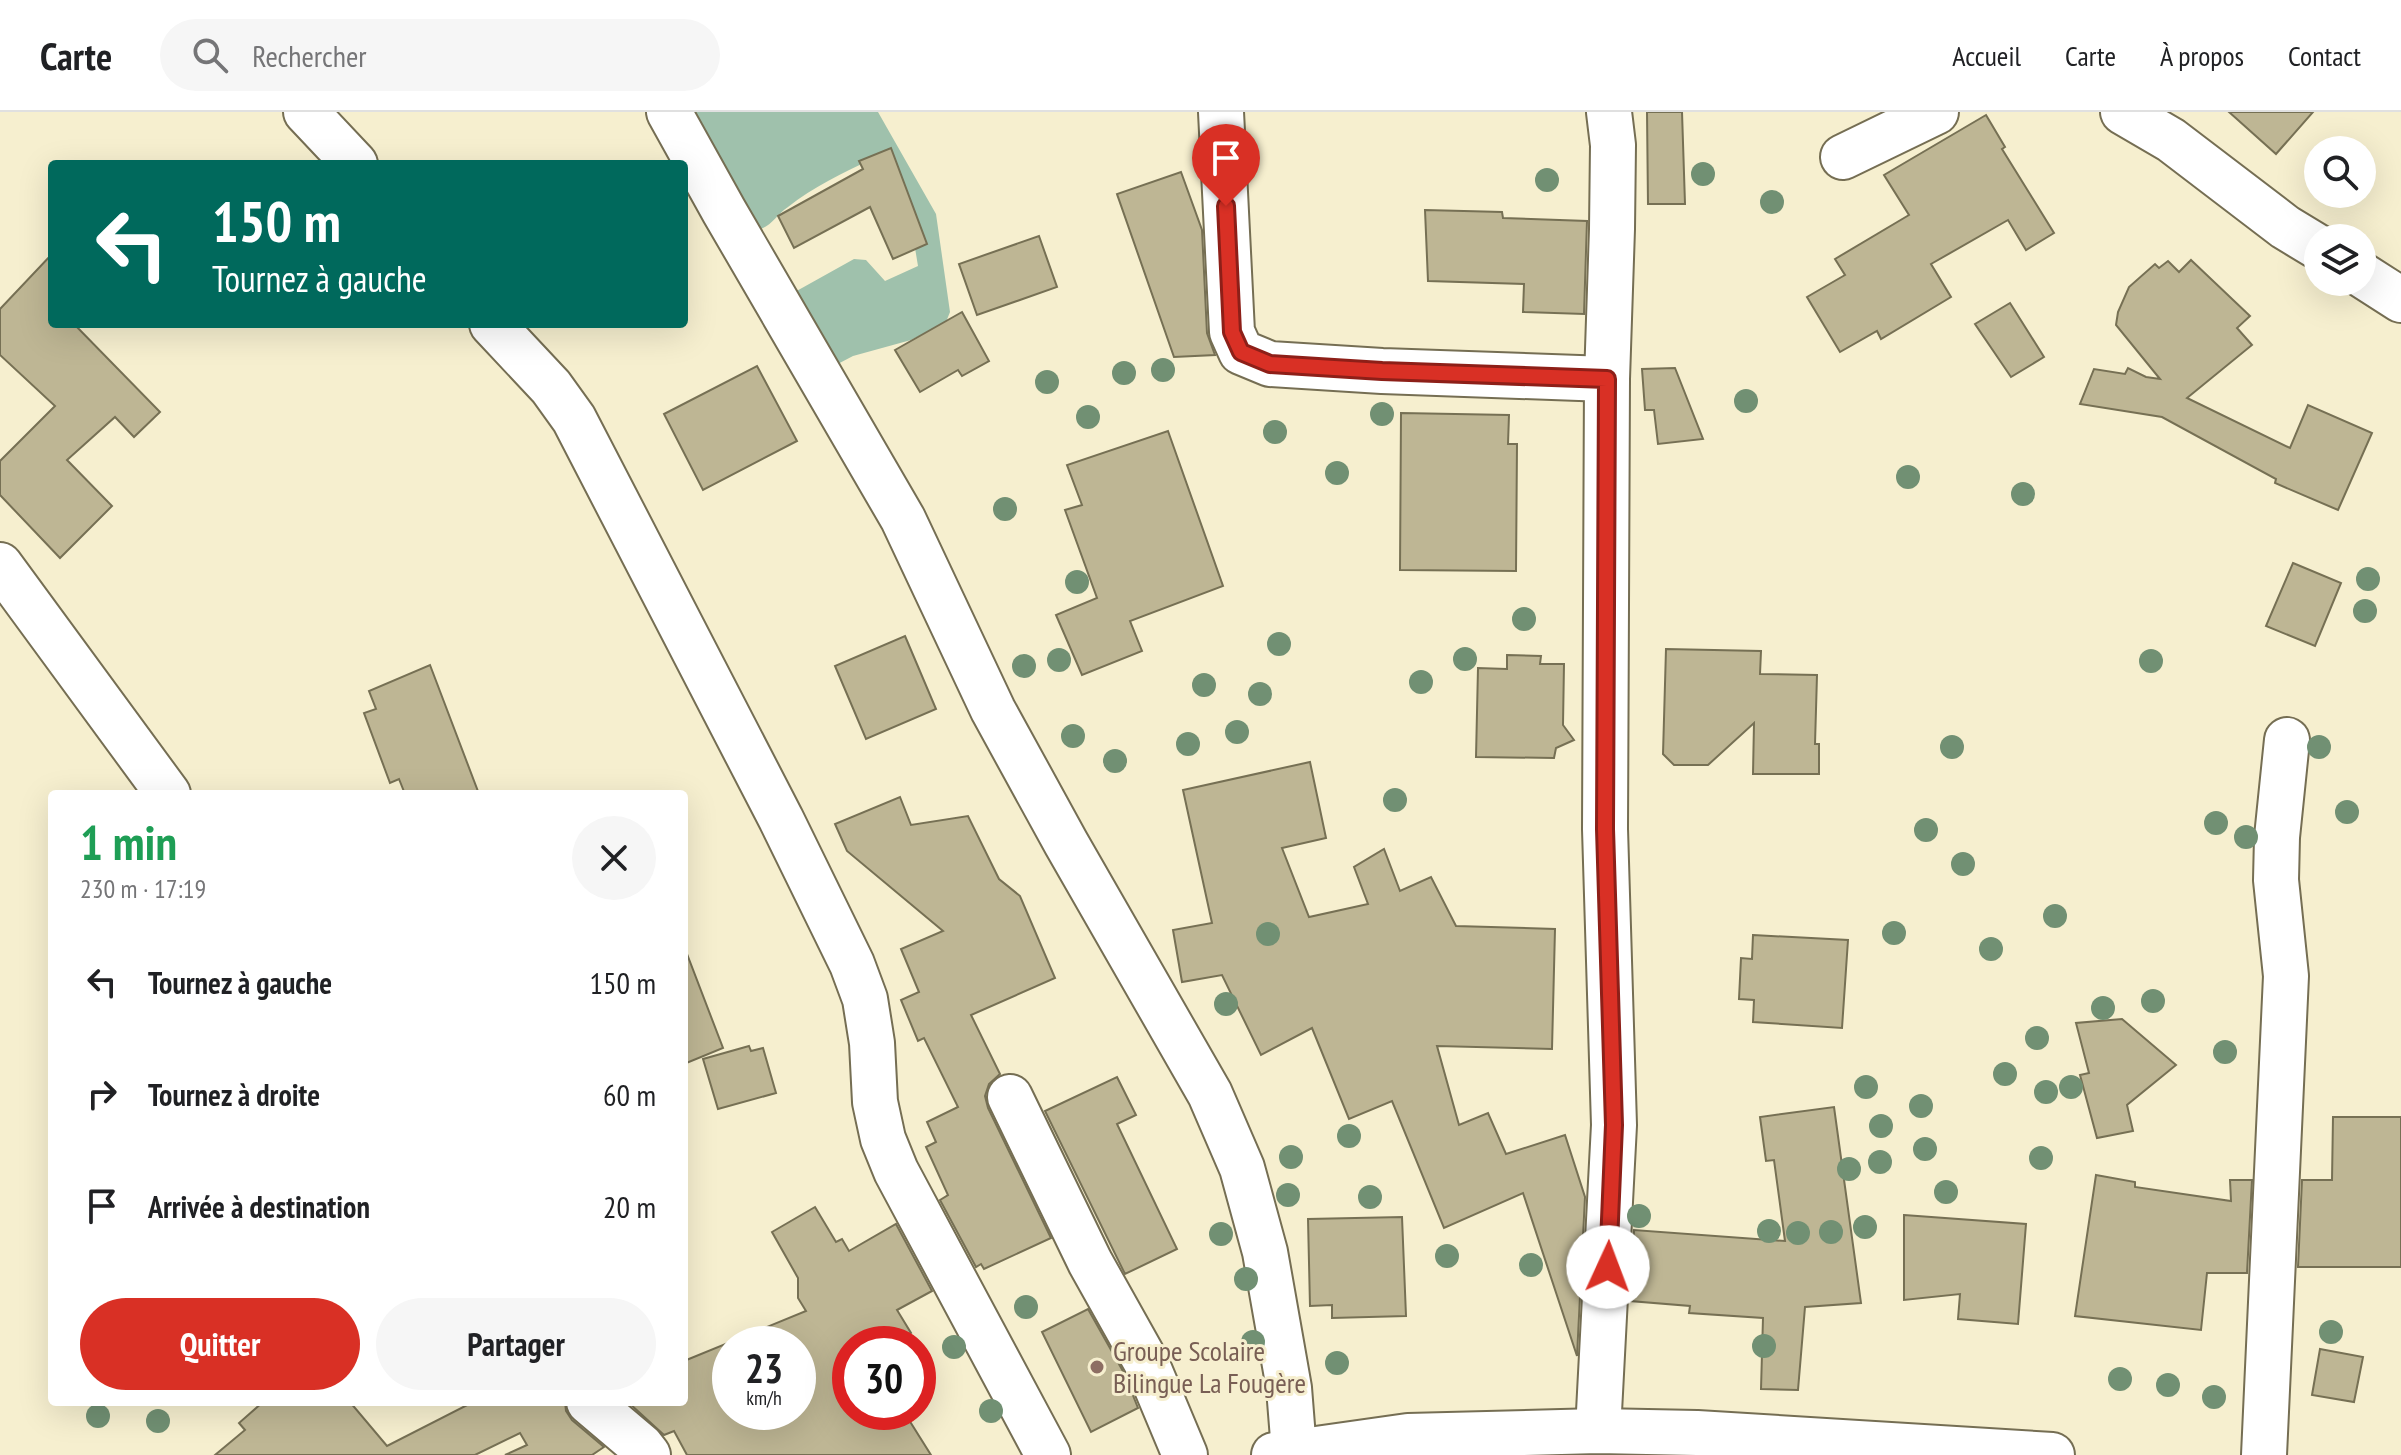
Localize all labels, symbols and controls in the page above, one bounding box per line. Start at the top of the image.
search box [160,19,720,91]
text: Carte [40,31,112,80]
icon: search [188,33,232,77]
text: Rechercher [252,36,367,75]
text: Accueil [1952,37,2021,74]
text: Carte [2065,37,2116,74]
text: À propos [2160,37,2244,74]
text: Contact [2288,37,2361,74]
pin [1192,124,1260,206]
icon: arrive [1204,136,1248,180]
map controls [2304,136,2376,296]
button: search [2304,136,2376,208]
text: 150 m [212,185,341,257]
icon: left [80,192,184,296]
button: layers [2304,224,2376,296]
text: Tournez à gauche [212,255,427,302]
text: 1 min [80,811,177,873]
button: close [572,816,656,900]
text: 230 m · 17:19 [80,872,206,905]
icon: left [80,960,124,1004]
text: Tournez à gauche [148,963,332,1002]
text: 150 m [590,963,656,1002]
icon: right [80,1072,124,1116]
text: Tournez à droite [148,1075,320,1114]
text: 60 m [603,1075,656,1114]
icon: arrive [80,1184,124,1228]
text: Arrivée à destination [148,1187,370,1226]
text: 20 m [603,1187,656,1226]
position arrow [1566,1225,1650,1309]
button: Quitter [80,1298,360,1390]
button: Partager [376,1298,656,1390]
speed limit sign: 30 [832,1326,936,1430]
place label: Groupe Scolaire Bilingue La Fougère [1113,1332,1306,1401]
text: 23 [745,1342,783,1394]
marker: Groupe Scolaire Bilingue La Fougère [1088,1358,1106,1376]
text: km/h [746,1385,782,1411]

